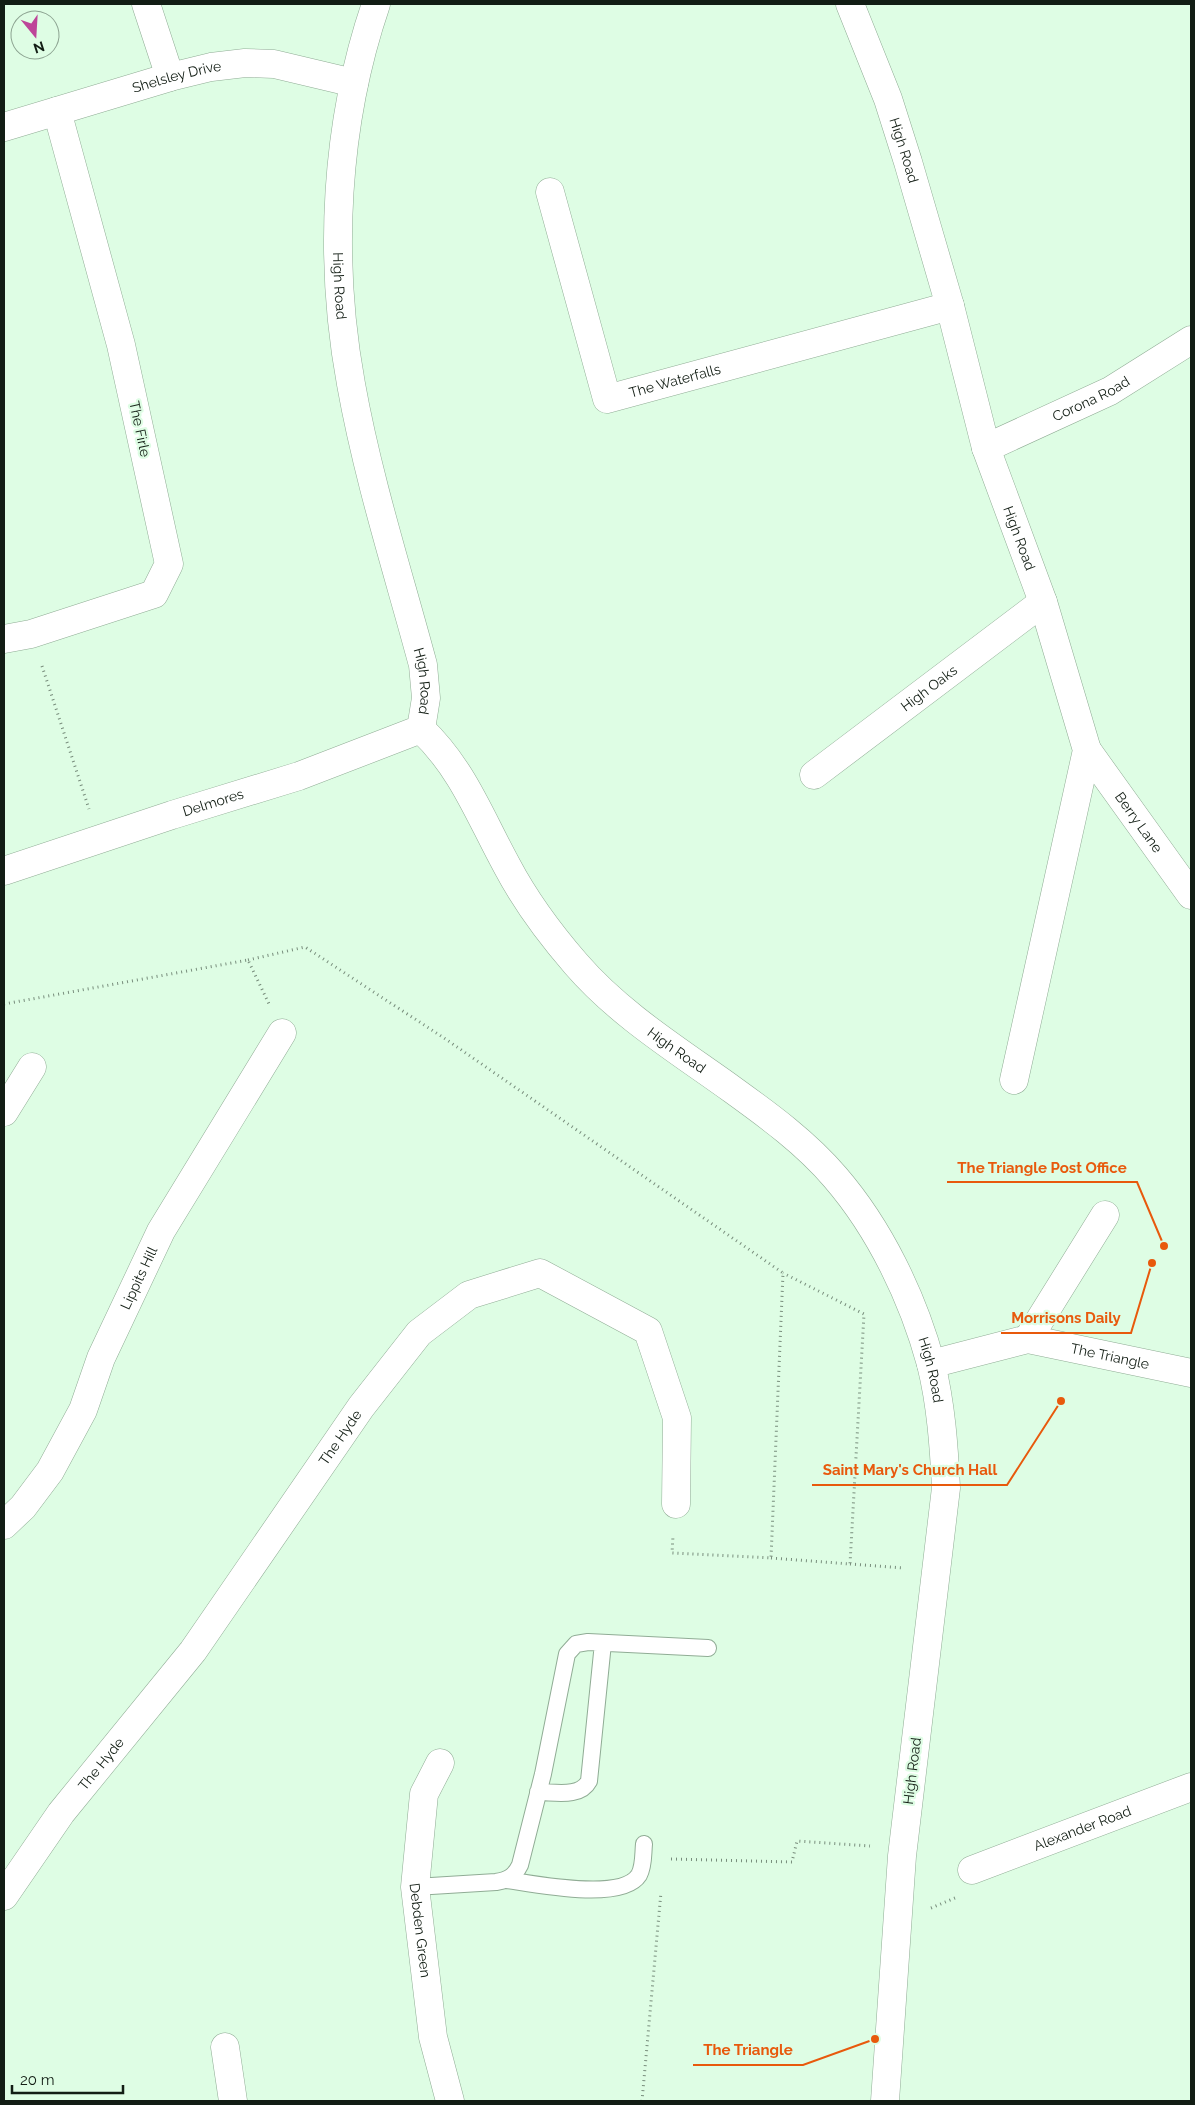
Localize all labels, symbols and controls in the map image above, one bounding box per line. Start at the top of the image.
north arrow [10,10,60,60]
text: N [31,38,47,57]
street label: Shelsley Drive [130,58,222,96]
street label: High Road [886,116,922,185]
street label: High Road [330,252,350,320]
street label: The Waterfalls [627,361,722,401]
street label: Corona Road [1050,373,1132,424]
street label: The Firle [126,400,154,458]
street label: High Road [1000,504,1039,573]
street label: High Road [411,646,434,716]
street label: High Oaks [898,662,960,715]
street label: Delmores [181,785,246,819]
street label: Berry Lane [1112,789,1166,856]
street label: High Road [644,1024,709,1076]
callout: The Triangle Post Office [947,1152,1137,1182]
text: The Triangle Post Office [957,1159,1127,1177]
street label: Lippits Hill [117,1244,161,1312]
callout: Morrisons Daily [1001,1303,1131,1333]
text: Morrisons Daily [1011,1309,1122,1327]
street label: High Road [915,1335,946,1404]
street label: The Triangle [1069,1340,1151,1372]
street label: The Hyde [316,1407,365,1468]
callout: Saint Mary's Church Hall [812,1455,1007,1485]
text: Saint Mary's Church Hall [823,1461,998,1479]
street label: The Hyde [75,1734,127,1793]
street label: High Road [900,1737,924,1805]
street label: Alexander Road [1031,1802,1133,1854]
street label: Debden Green [407,1882,434,1978]
callout: The Triangle [693,2035,803,2065]
text: The Triangle [703,2041,793,2059]
scale bar [12,2062,124,2094]
text: 20 m [20,2071,55,2089]

